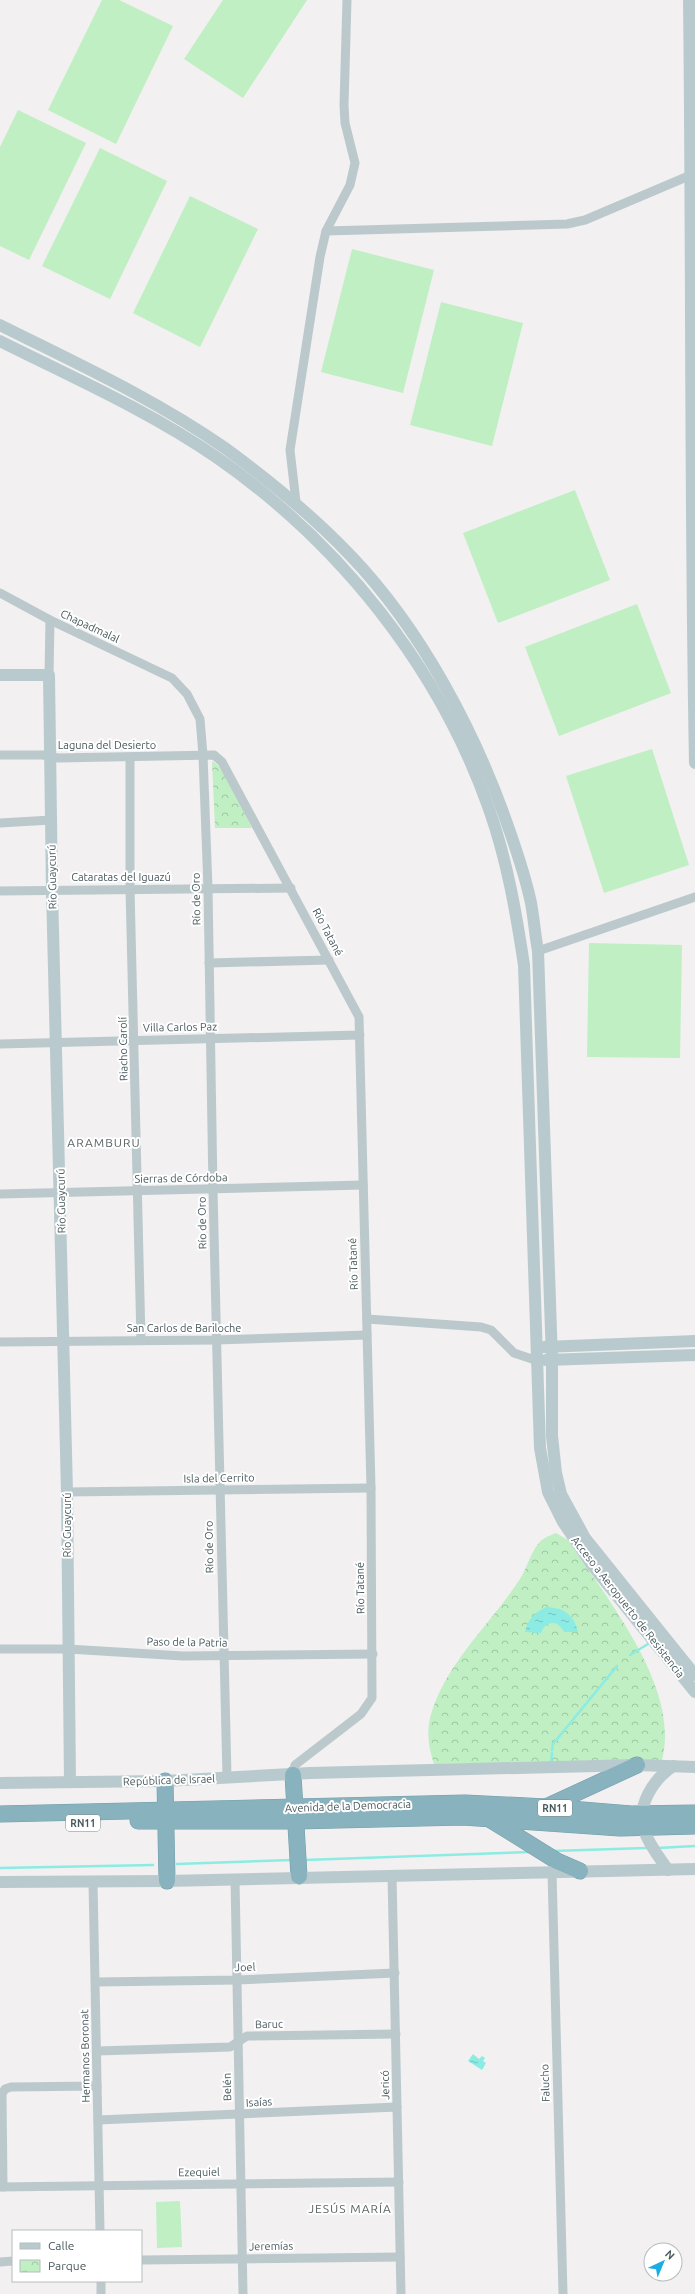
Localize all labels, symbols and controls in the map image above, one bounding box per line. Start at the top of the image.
street label: Chapadmalal [59,607,122,645]
street label: Laguna del Desierto [58,739,156,751]
street label: Río Guaycurú [45,844,59,910]
street label: Cataratas del Iguazú [71,871,171,883]
street label: Río de Oro [190,873,202,925]
street label: Río Tatané [310,906,346,958]
street label: Riacho Carolí [116,1017,130,1081]
street label: Villa Carlos Paz [143,1020,217,1034]
district label: ARAMBURU [67,1136,141,1149]
street label: Río Guaycurú [54,1168,68,1234]
street label: Sierras de Córdoba [134,1171,228,1185]
street label: Río de Oro [196,1197,208,1249]
street label: Río Tatané [346,1238,360,1290]
street label: San Carlos de Bariloche [127,1322,241,1334]
street label: Isla del Cerrito [183,1471,255,1485]
street label: Río Guaycurú [61,1493,73,1557]
street label: Río de Oro [203,1521,215,1573]
street label: Acceso a Aeropuerto de Resistencia [569,1534,687,1680]
street label: Río Tatané [354,1562,366,1614]
street label: Paso de la Patria [146,1635,228,1649]
street label: República de Israel [123,1772,215,1788]
street label: Avenida de la Democracia [285,1798,411,1814]
road number: RN11 [538,1800,572,1816]
road number: RN11 [66,1815,100,1831]
street label: Joel [234,1961,256,1973]
street label: Hermanos Boronat [78,2009,92,2103]
street label: Baruc [255,2018,283,2030]
street label: Falucho [538,2064,552,2102]
street label: Jericó [379,2070,391,2100]
street label: Belén [221,2073,233,2101]
street label: Isaías [246,2095,273,2109]
street label: Ezequiel [178,2166,220,2178]
district label: JESÚS MARÍA [308,2202,392,2215]
legend [12,2230,142,2282]
text: Calle [48,2239,74,2252]
street label: Jeremías [249,2240,293,2252]
north arrow [643,2242,683,2282]
text: N [663,2248,677,2262]
text: Parque [48,2259,86,2272]

